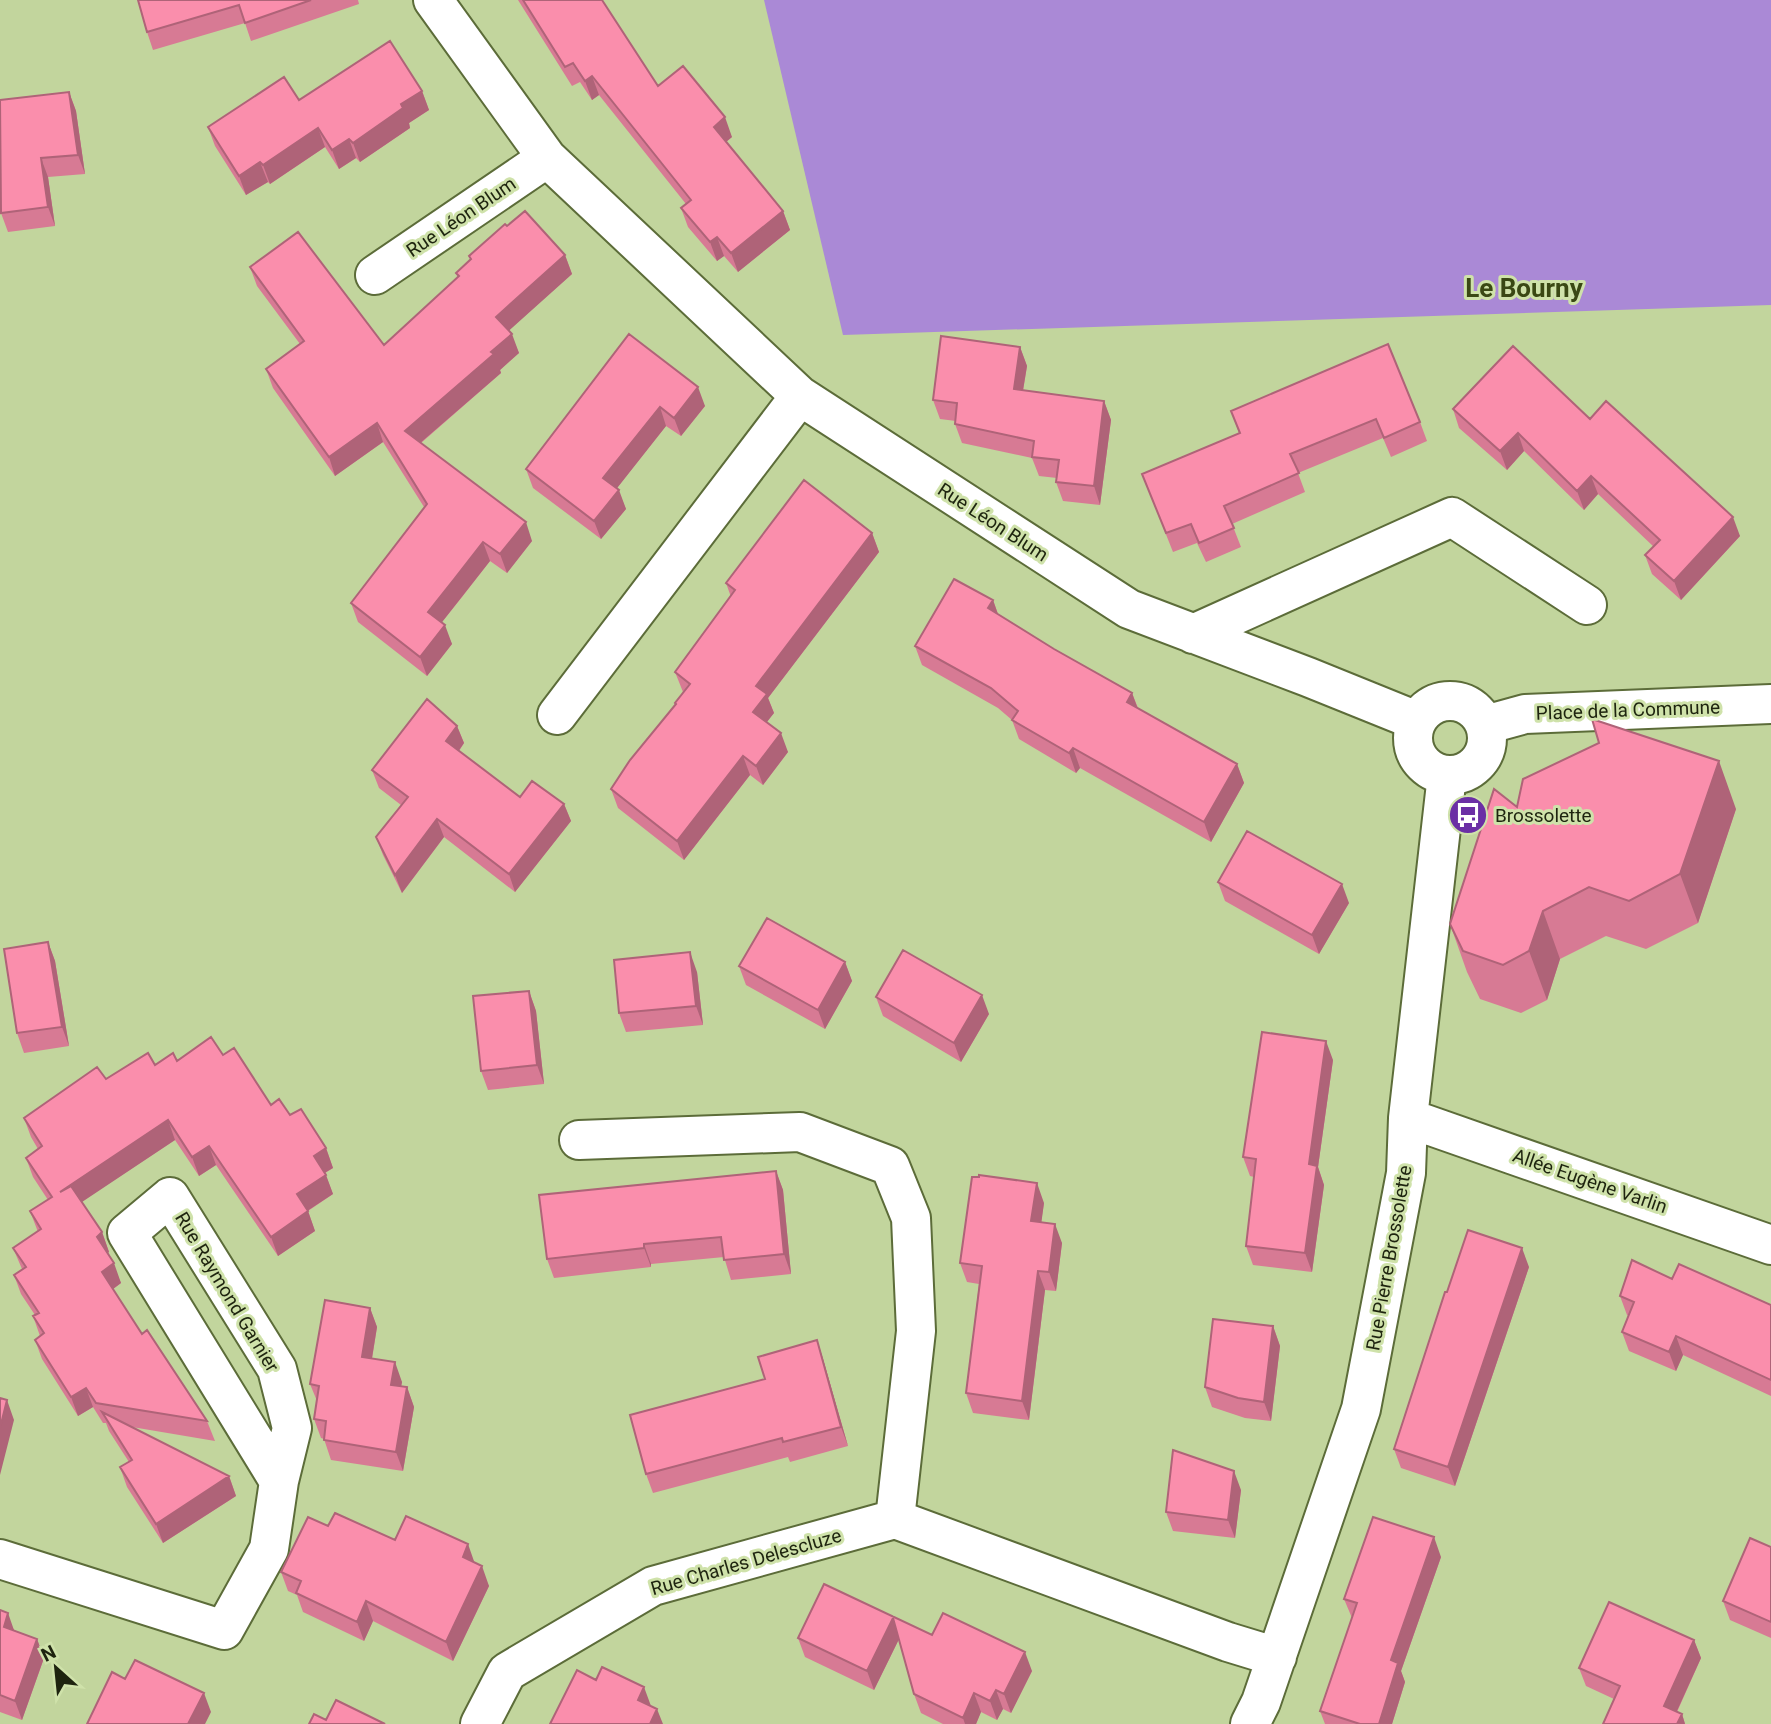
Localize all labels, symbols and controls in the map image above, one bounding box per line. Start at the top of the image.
street label: Rue Léon Blum [402,172,520,262]
district label: Le Bourny [1465,273,1584,303]
street label: Rue Léon Blum [934,478,1052,566]
street label: Place de la Commune [1535,695,1721,725]
bus stop icon: Brossolette [1447,794,1489,836]
place label: Brossolette [1495,804,1592,827]
street label: Allée Eugène Varlin [1510,1144,1670,1218]
street label: Rue Pierre Brossolette [1361,1164,1417,1352]
street label: Rue Raymond Garnier [170,1208,284,1377]
street label: Rue Charles Delescluze [648,1524,844,1600]
north arrow [21,1633,91,1703]
text: N [37,1640,60,1667]

